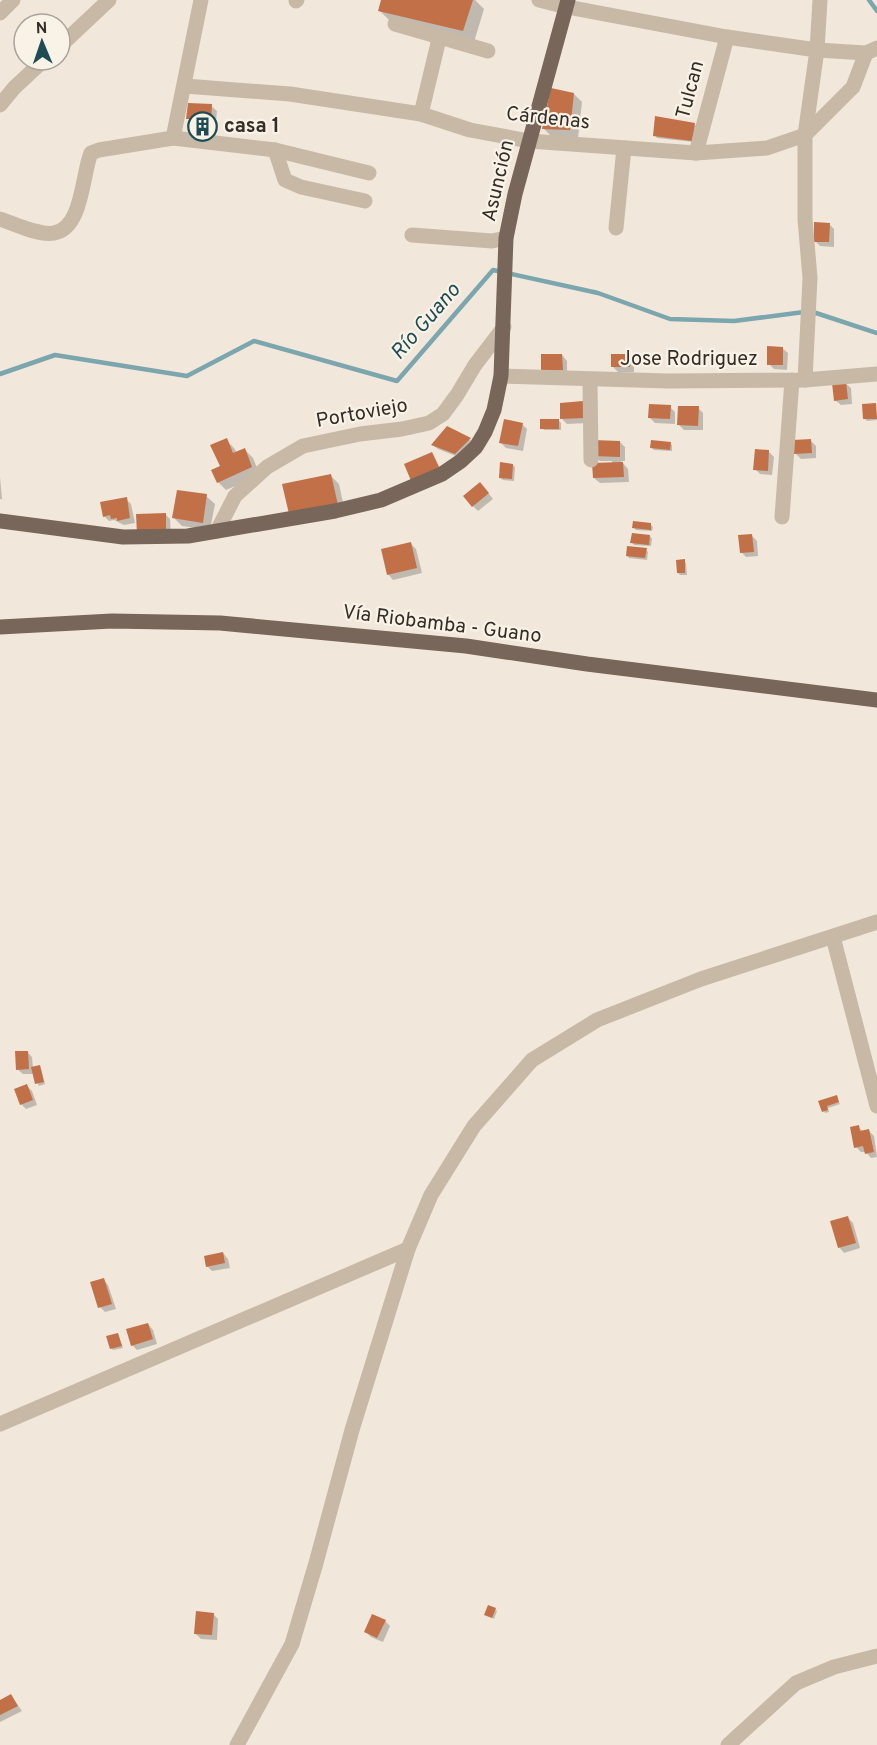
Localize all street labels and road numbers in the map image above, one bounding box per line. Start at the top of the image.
street label: Tulcan [671,58,711,122]
street label: Cárdenas [505,102,591,136]
street label: Asunción [477,138,521,224]
street label: Jose Rodriguez [620,347,758,373]
street label: Portoviejo [314,393,410,435]
street label: Vía Riobamba - Guano [341,600,543,650]

